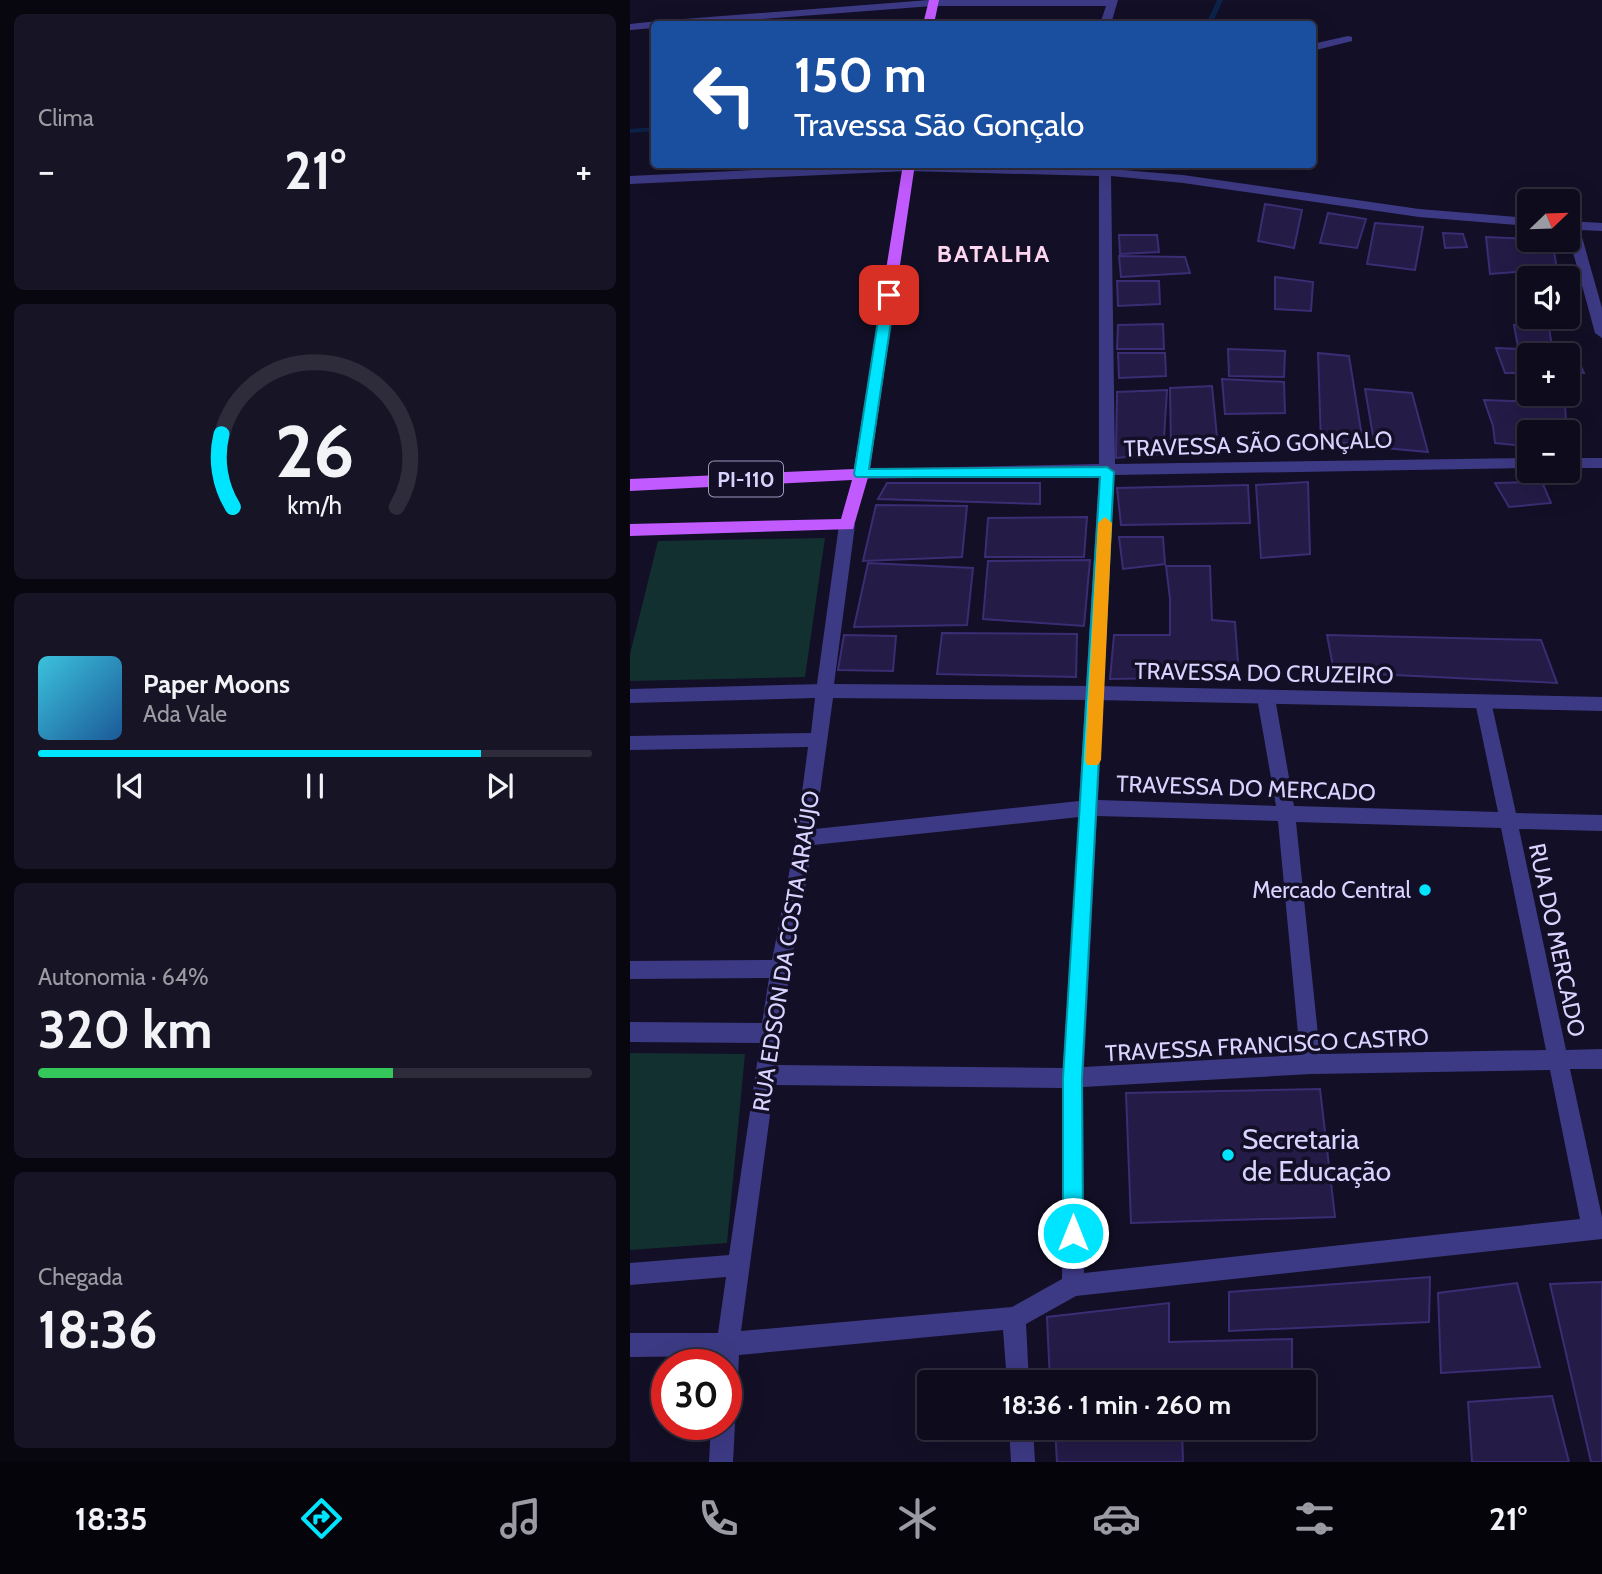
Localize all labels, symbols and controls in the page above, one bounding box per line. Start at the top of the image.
text: 150 m [794,45,927,104]
icon: left [679,49,770,140]
text: Clima [38,104,94,132]
text: Travessa São Gonçalo [794,105,1084,144]
text: 21° [284,139,346,202]
text: − [38,147,55,194]
text: + [575,147,592,194]
north arrow [1517,189,1580,252]
map controls [1517,189,1580,483]
district label: BATALHA [937,239,1051,268]
pin [859,265,919,325]
button: sound [1517,266,1580,329]
icon: arrive [870,276,908,314]
button: + [1517,343,1580,406]
text: 26 [275,408,355,496]
button: − [1517,420,1580,483]
street label: TRAVESSA SÃO GONÇALO [1123,425,1393,463]
road number: PI-110 [709,462,783,496]
text: km/h [288,490,342,520]
street label: TRAVESSA DO CRUZEIRO [1134,657,1394,689]
text: Paper Moons [143,668,290,700]
text: Ada Vale [143,700,227,728]
icon: previous [111,767,149,805]
icon: pause [296,767,334,805]
icon: next [481,767,519,805]
street label: TRAVESSA DO MERCADO [1116,769,1376,807]
street label: RUA EDSON DA COSTA ARAÚJO [746,788,825,1114]
street label: RUA DO MERCADO [1523,841,1591,1039]
place label: Mercado Central [1252,876,1412,904]
marker: Mercado Central [1417,882,1433,898]
text: Autonomia · 64% [38,963,209,991]
text: 320 km [38,998,212,1061]
street label: TRAVESSA FRANCISCO CASTRO [1104,1023,1430,1067]
place label: Secretaria de Educação [1242,1122,1391,1188]
marker: Secretaria de Educação [1220,1147,1236,1163]
position arrow [1036,1196,1110,1270]
text: Chegada [38,1263,123,1291]
text: 18:36 [38,1298,157,1361]
speed limit sign: 30 [651,1349,742,1440]
text: 18:36 · 1 min · 260 m [1002,1389,1231,1421]
icon: directions [297,1494,346,1543]
icon: music [496,1494,545,1543]
icon: phone [694,1494,743,1543]
icon: climate [893,1494,942,1543]
icon: car [1092,1494,1141,1543]
icon: filters [1290,1494,1339,1543]
text: 18:35 [75,1499,148,1538]
text: 21° [1489,1499,1527,1538]

